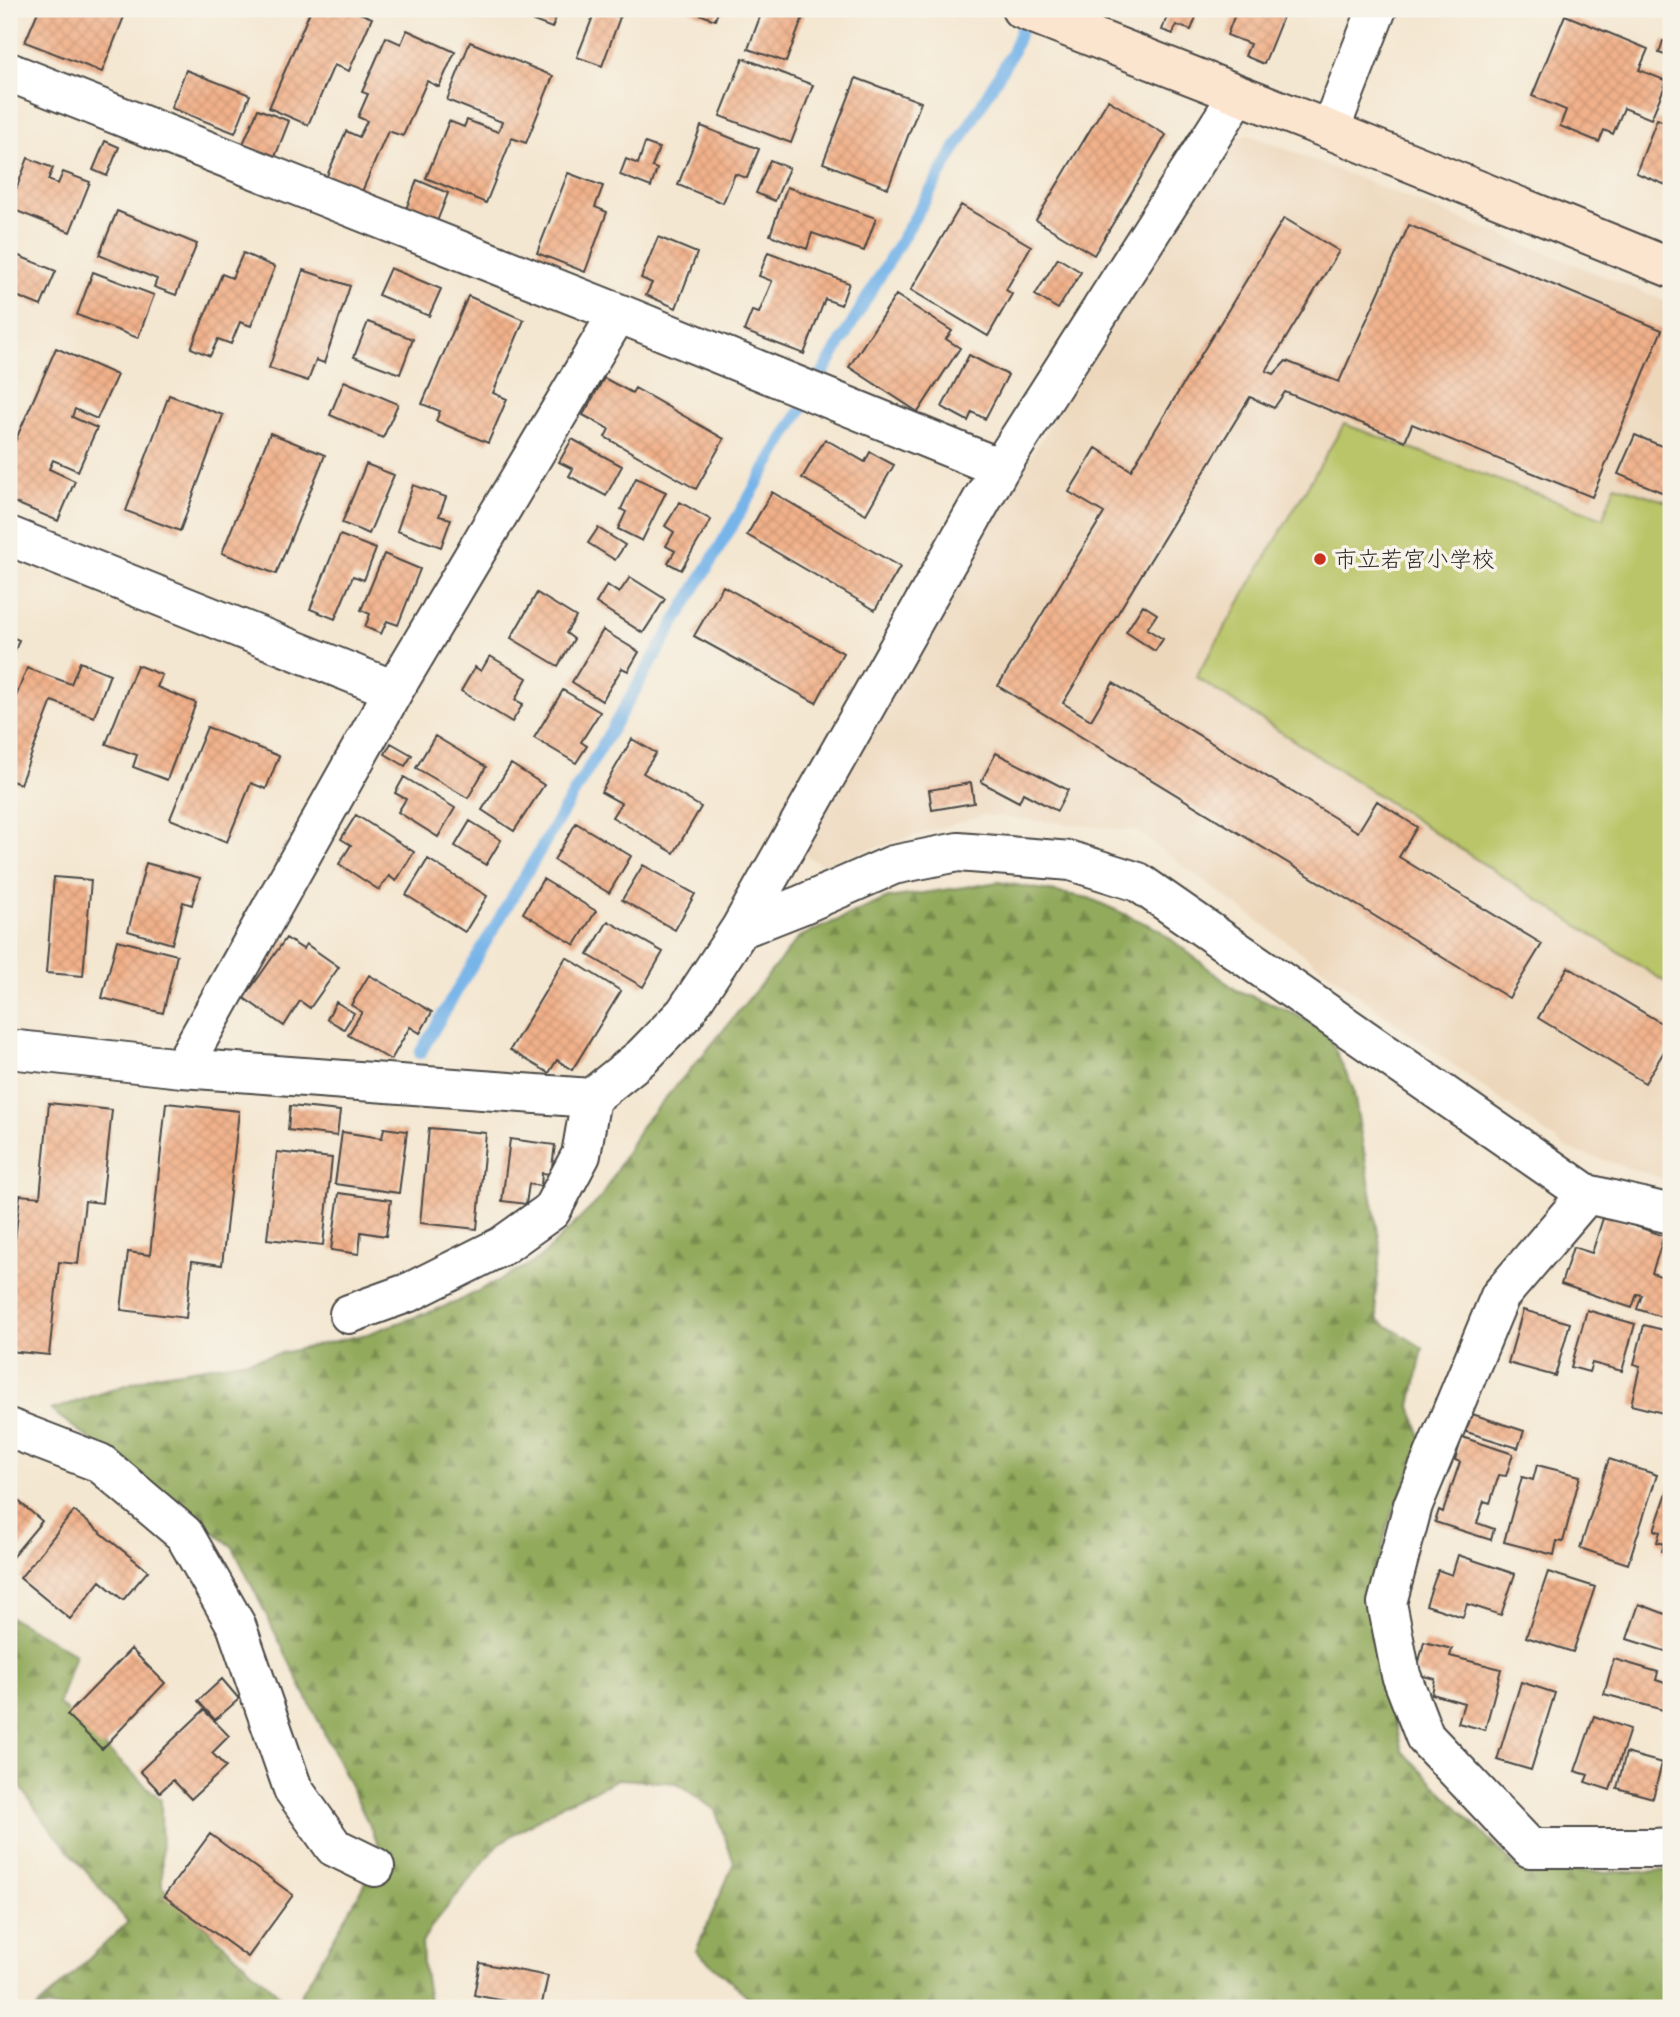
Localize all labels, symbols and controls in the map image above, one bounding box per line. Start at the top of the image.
place label: 市立若宮小学校 [1334,545,1495,574]
marker: 市立若宮小学校 [1312,551,1328,567]

